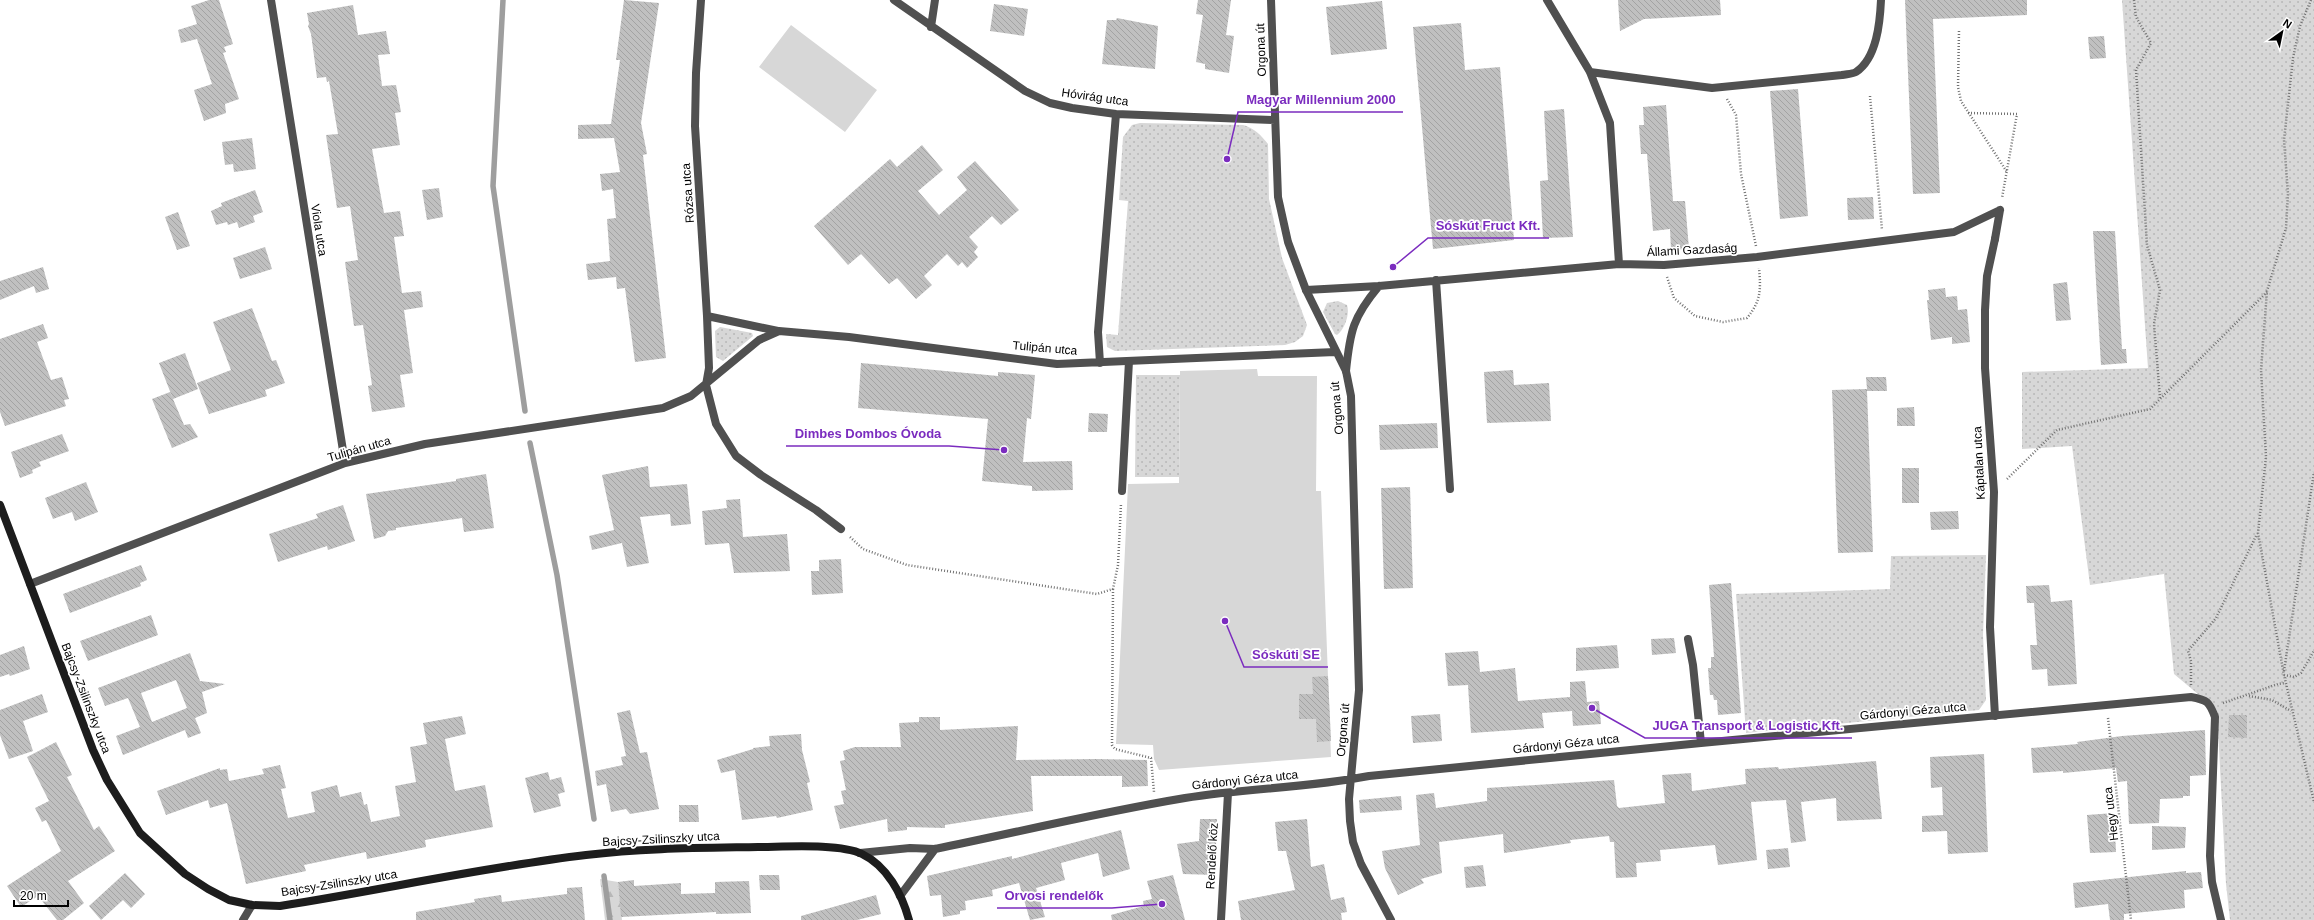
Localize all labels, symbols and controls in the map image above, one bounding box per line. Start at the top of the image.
north arrow [2262,12,2302,52]
text: N [2281,16,2294,31]
street label: Orgona út [1253,22,1269,77]
street label: Hóvirág utca [1061,85,1130,109]
callout: Magyar Millennium 2000 [1238,87,1403,112]
text: Magyar Millennium 2000 [1246,92,1396,107]
street label: Rózsa utca [679,162,697,223]
street label: Viola utca [308,203,330,257]
callout: Sóskút Fruct Kft. [1428,213,1549,238]
text: Sóskút Fruct Kft. [1436,218,1540,233]
street label: Állami Gazdaság [1646,240,1738,259]
street label: Tulipán utca [1012,338,1078,358]
street label: Orgona út [1328,380,1346,435]
callout: Dimbes Dombos Óvoda [786,421,949,446]
text: Dimbes Dombos Óvoda [795,426,942,441]
street label: Káptalan utca [1970,426,1988,500]
street label: Tulipán utca [326,433,392,465]
street label: Bajcsy-Zsilinszky utca [58,641,114,756]
callout: Sóskúti SE [1244,642,1328,667]
text: Sóskúti SE [1252,647,1320,662]
street label: Gárdonyi Géza utca [1859,699,1967,723]
street label: Orgona út [1334,702,1352,757]
callout: JUGA Transport & Logistic Kft. [1645,713,1852,738]
text: JUGA Transport & Logistic Kft. [1653,718,1843,733]
street label: Gárdonyi Géza utca [1512,731,1620,757]
street label: Gárdonyi Géza utca [1191,767,1299,793]
street label: Hegy utca [2101,786,2121,842]
street label: Rendelő köz [1203,822,1221,890]
street label: Bajcsy-Zsilinszky utca [602,829,720,849]
street label: Bajcsy-Zsilinszky utca [280,867,398,899]
scale bar [14,882,68,908]
callout: Orvosi rendelők [997,883,1112,908]
text: Orvosi rendelők [1005,888,1104,903]
text: 20 m [20,889,47,903]

